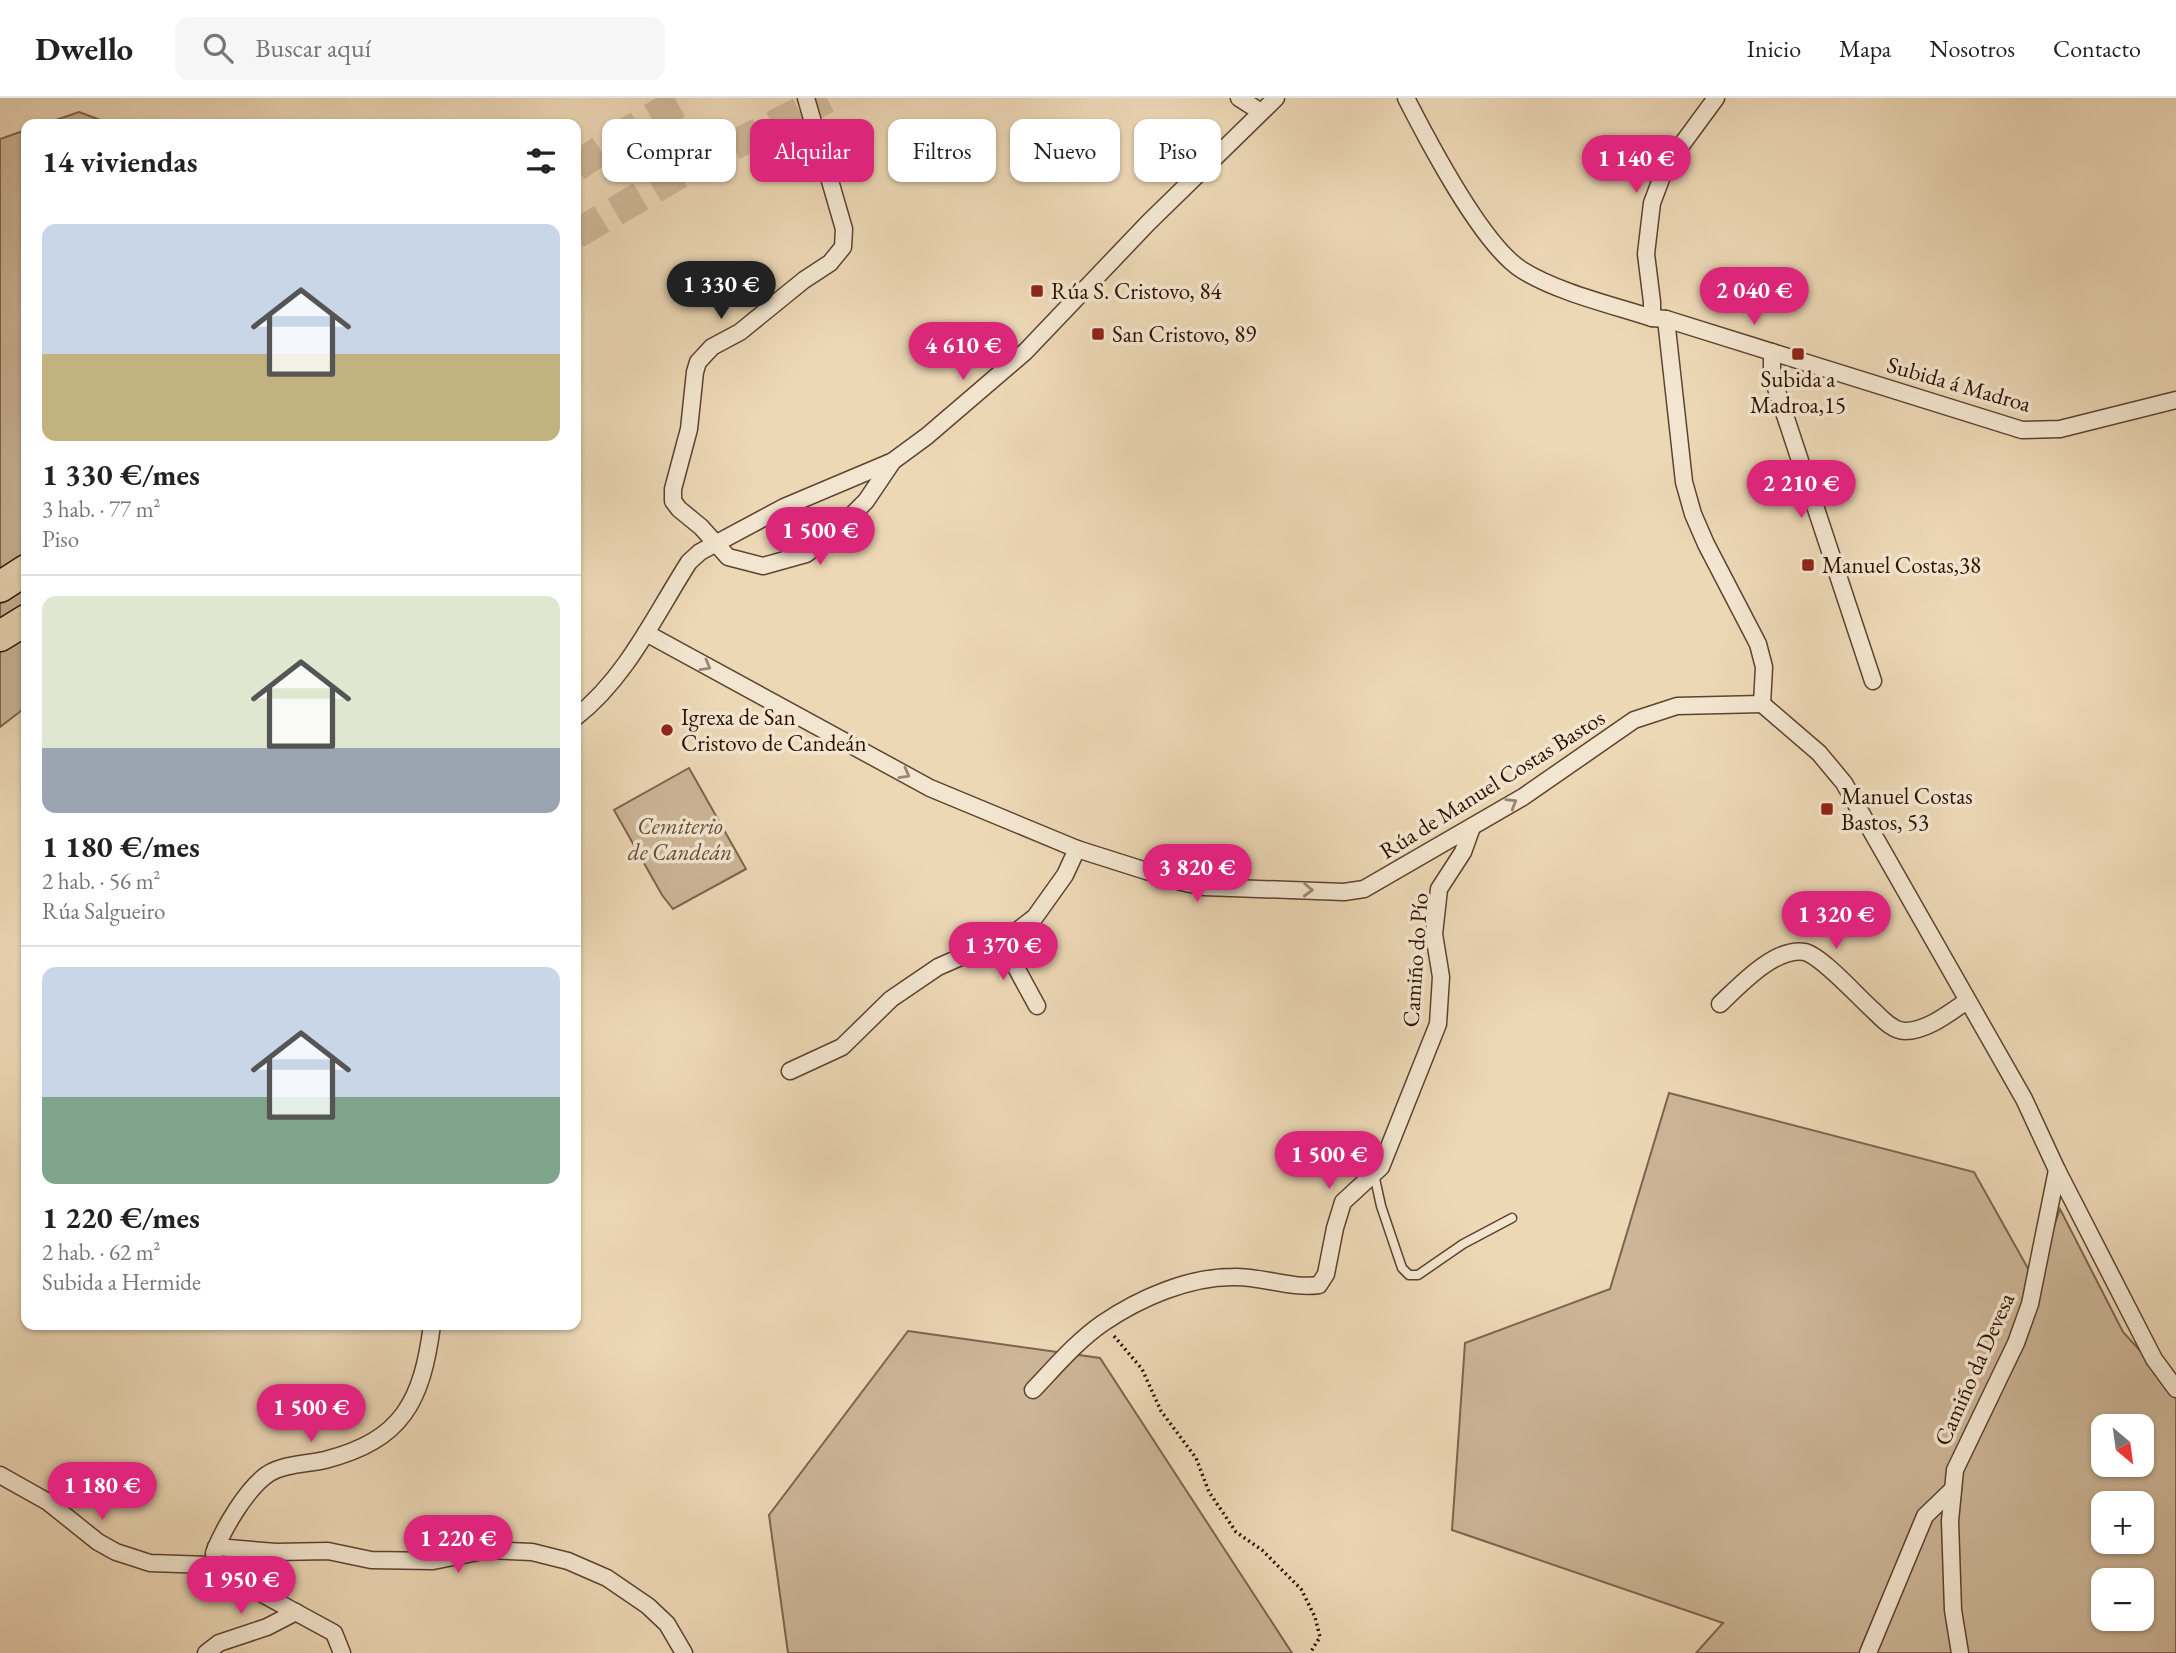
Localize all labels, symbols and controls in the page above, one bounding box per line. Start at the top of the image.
search box [175,17,665,80]
text: Dwello [35,27,133,70]
icon: search [199,29,237,67]
text: Buscar aquí [255,31,371,65]
text: Inicio [1747,33,1801,64]
text: Mapa [1839,33,1891,64]
text: Nosotros [1929,33,2015,64]
text: Contacto [2053,33,2141,64]
chip: Comprar [602,119,736,182]
chip: Alquilar [750,119,874,182]
chip: Filtros [888,119,996,182]
chip: Nuevo [1010,119,1120,182]
chip: Piso [1134,119,1221,182]
pin: 1 140 € [1571,136,1701,195]
text: 14 viviendas [42,142,198,181]
icon: filters [522,142,560,180]
text: 1 140 € [1598,143,1674,173]
pin: 1 330 € [656,262,786,321]
pin: 2 040 € [1689,268,1819,327]
icon: home [238,269,364,395]
text: 1 330 € [683,269,759,299]
text: 2 040 € [1716,275,1792,305]
place label: Rúa S. Cristovo, 84 [1051,276,1222,306]
marker: Rúa S. Cristovo, 84 [1029,283,1045,299]
place label: San Cristovo, 89 [1112,319,1256,349]
pin: 4 610 € [898,322,1028,382]
marker: San Cristovo, 89 [1090,326,1106,342]
text: 4 610 € [925,330,1001,360]
marker: Subida a Madroa,15 [1790,346,1806,362]
street label: Subida á Madroa [1884,349,2035,419]
place label: Subida a Madroa,15 [1750,364,1846,420]
text: 1 330 €/mes [42,455,200,494]
pin: 2 210 € [1736,460,1866,520]
text: 2 210 € [1763,468,1839,498]
text: 3 hab. · 77 m² [42,494,161,524]
pin: 1 500 € [755,508,885,567]
text: 1 500 € [782,515,858,545]
text: Piso [42,524,79,554]
place label: Manuel Costas,38 [1822,550,1981,580]
marker: Manuel Costas,38 [1800,557,1816,573]
icon: home [238,641,364,767]
one-way arrow [698,657,711,671]
place label: Igrexa de San Cristovo de Candeán [681,702,867,758]
street label: Rúa de Manuel Costas Bastos [1374,702,1610,866]
marker: Igrexa de San Cristovo de Candeán [659,722,675,738]
one-way arrow [898,766,911,779]
place label: Manuel Costas Bastos, 53 [1841,781,1973,837]
one-way arrow [1504,799,1517,812]
marker: Manuel Costas Bastos, 53 [1819,801,1835,817]
park label: Cemiterio de Candeán [628,811,732,867]
text: 1 180 €/mes [42,827,200,866]
pin: 3 820 € [1132,844,1262,904]
text: 3 820 € [1159,852,1235,882]
text: 2 hab. · 56 m² [42,866,161,896]
one-way arrow [1302,883,1313,898]
street label: Camiño do Pío [1395,892,1435,1028]
pin: 1 320 € [1771,892,1901,951]
text: Rúa Salgueiro [42,896,166,926]
text: 1 320 € [1798,899,1874,929]
pin: 1 370 € [938,922,1068,982]
text: 1 370 € [965,930,1041,960]
icon: home [238,1012,364,1138]
pin: 1 500 € [1264,1132,1394,1191]
text: 1 500 € [1291,1139,1367,1169]
text: 1 220 €/mes [42,1198,200,1237]
text: 2 hab. · 62 m² [42,1237,161,1267]
text: Subida a Hermide [42,1267,201,1297]
street label: Camiño da Devesa [1927,1287,2021,1450]
pin: 1 500 € [246,1384,376,1444]
text: 1 500 € [273,1392,349,1422]
north arrow [2091,1414,2154,1477]
map controls [2091,1414,2154,1631]
pin: 1 180 € [37,1462,167,1522]
text: 1 180 € [64,1470,140,1500]
button: + [2091,1491,2154,1554]
pin: 1 220 € [393,1516,523,1575]
text: 1 220 € [420,1523,496,1553]
pin: 1 950 € [176,1556,306,1616]
text: 1 950 € [203,1564,279,1594]
button: − [2091,1568,2154,1631]

